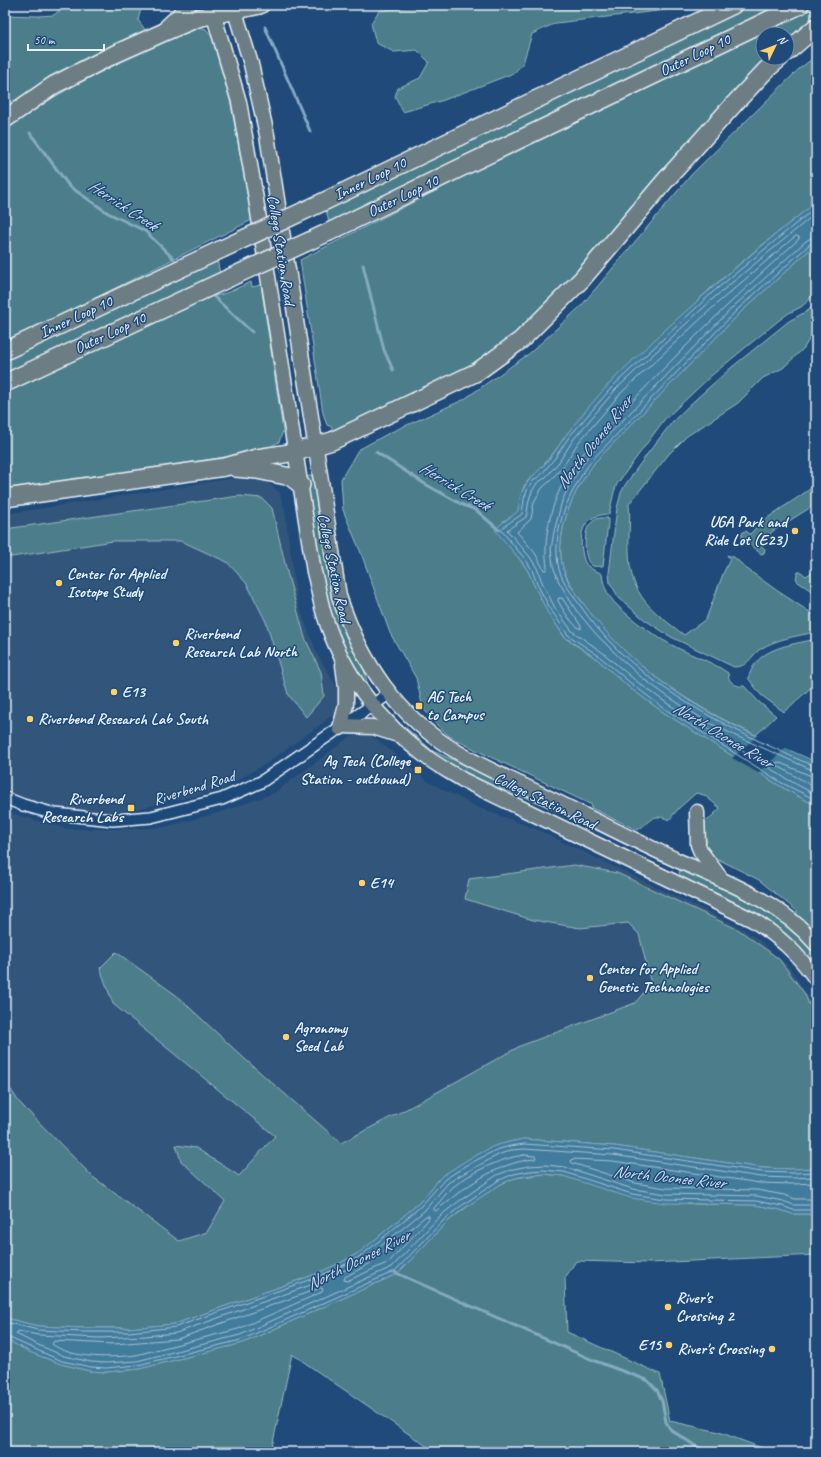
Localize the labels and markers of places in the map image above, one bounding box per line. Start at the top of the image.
place label: UGA Park and Ride Lot (E23) [704,512,790,550]
marker: UGA Park and Ride Lot (E23) [790,526,800,536]
place label: Center for Applied Isotope Study [67,564,168,602]
marker: Center for Applied Isotope Study [54,578,64,588]
place label: Riverbend Research Lab North [184,624,298,662]
marker: Riverbend Research Lab North [171,638,181,648]
place label: E13 [122,682,147,702]
marker: E13 [109,687,119,697]
place label: AG Tech to Campus [427,687,485,725]
marker: AG Tech to Campus [414,701,424,711]
place label: Riverbend Research Lab South [38,709,209,729]
marker: Riverbend Research Lab South [25,714,35,724]
place label: Ag Tech (College Station - outbound) [300,751,412,789]
marker: Ag Tech (College Station - outbound) [413,765,423,775]
place label: Riverbend Research Labs [41,789,126,827]
marker: Riverbend Research Labs [126,803,136,813]
place label: E14 [370,873,395,893]
marker: E14 [357,878,367,888]
place label: Center for Applied Genetic Technologies [598,959,710,997]
marker: Center for Applied Genetic Technologies [585,973,595,983]
place label: Agronomy Seed Lab [294,1018,349,1056]
marker: Agronomy Seed Lab [281,1032,291,1042]
place label: River's Crossing 2 [676,1288,736,1326]
marker: River's Crossing 2 [663,1302,673,1312]
place label: E15 [638,1335,663,1355]
place label: River's Crossing [678,1339,765,1359]
marker: E15 [664,1340,674,1350]
marker: River's Crossing [767,1344,777,1354]

